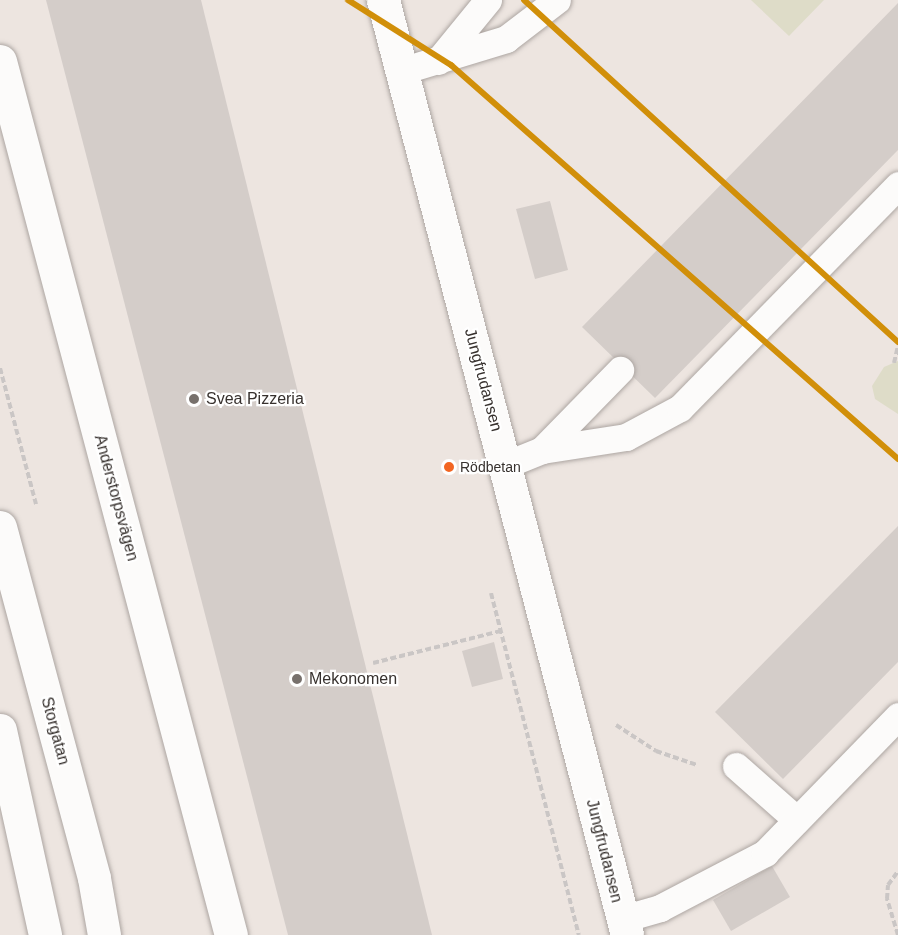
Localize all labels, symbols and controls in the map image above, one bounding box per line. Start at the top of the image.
street label: Jungfrudansen [460,326,506,434]
place label: Svea Pizzeria [206,389,304,409]
marker: Svea Pizzeria [187,392,201,406]
street label: Anderstorpsvägen [90,433,142,563]
place label: Rödbetan [460,459,521,475]
marker: Rödbetan [443,461,455,473]
place label: Mekonomen [309,669,397,689]
marker: Mekonomen [290,672,304,686]
street label: Storgatan [37,695,73,767]
street label: Jungfrudansen [582,797,626,905]

